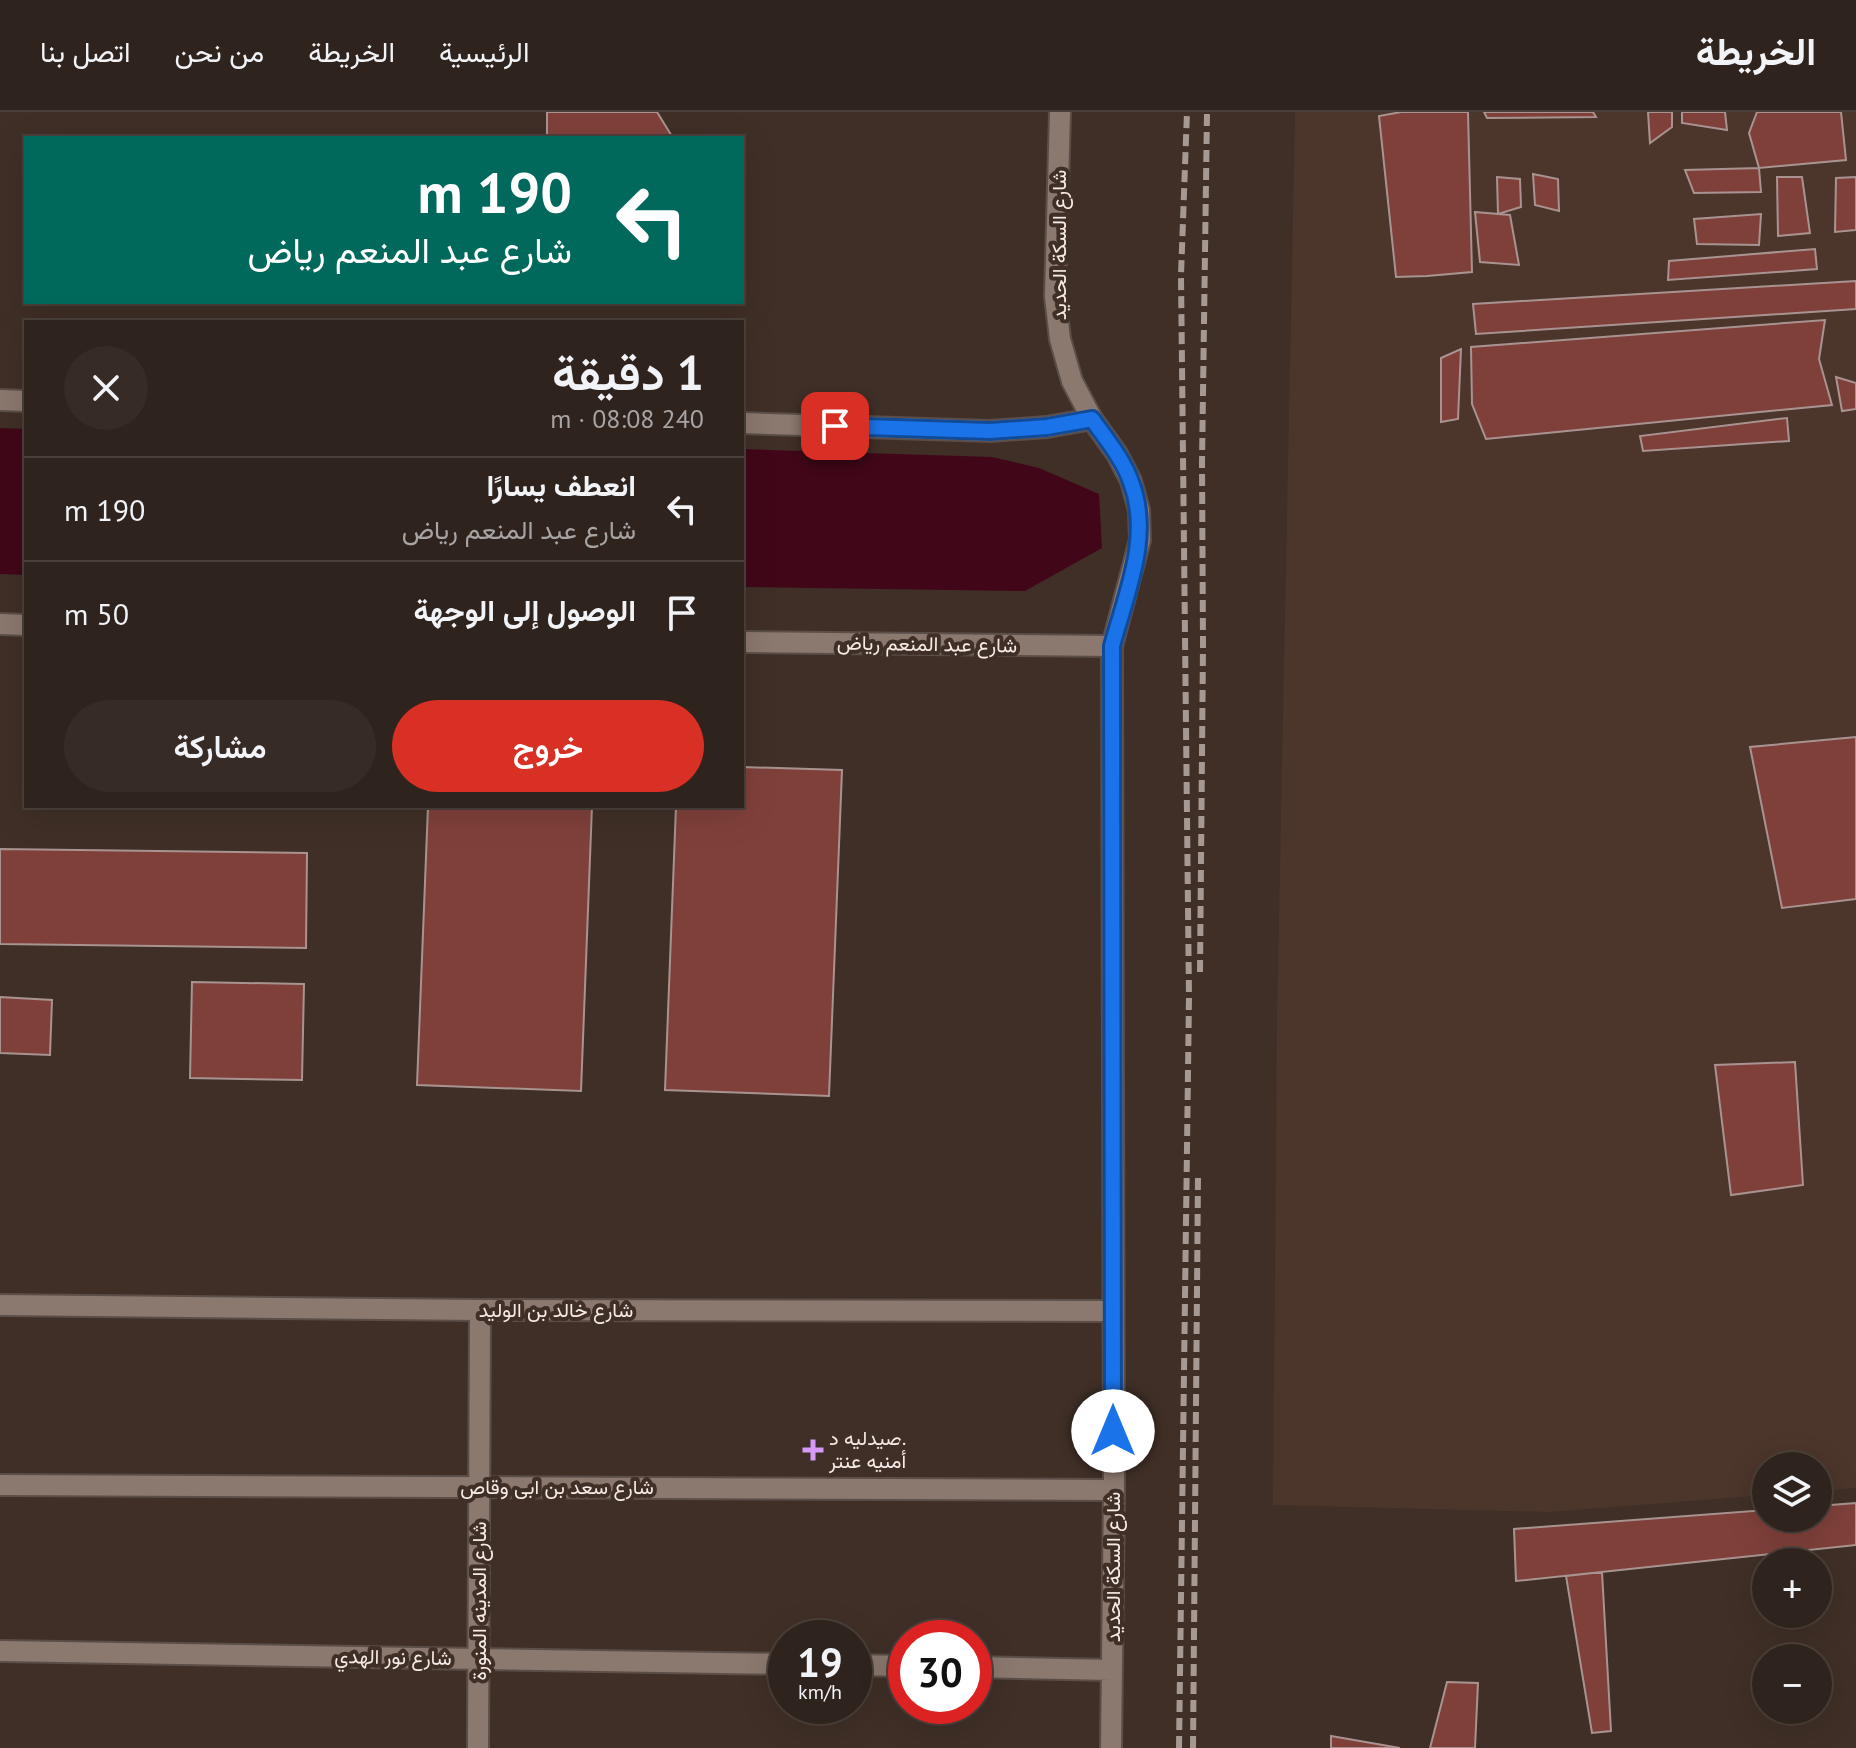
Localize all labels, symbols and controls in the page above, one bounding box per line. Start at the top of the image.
text: الخريطة [1696,26,1816,75]
text: اتصل بنا [40,33,130,70]
text: من نحن [174,33,264,70]
text: الخريطة [308,33,395,70]
text: الرئيسية [439,33,529,70]
text: 190 m [417,156,572,228]
icon: left [600,168,704,272]
street label: شارع السكة الحديد [1046,170,1073,320]
text: شارع عبد المنعم رياض [248,226,572,273]
text: 1 دقيقة [552,341,704,403]
button: close [64,346,148,430]
pin [801,392,869,460]
text: 240 m · 08:08 [550,402,704,435]
icon: arrive [813,404,857,448]
text: انعطف يسارًا [486,465,636,504]
icon: left [660,487,704,531]
text: 190 m [64,490,145,529]
text: شارع عبد المنعم رياض [402,513,636,546]
text: الوصول إلى الوجهة [413,590,636,629]
icon: arrive [660,591,704,635]
text: 50 m [64,594,129,633]
street label: شارع عبد المنعم رياض [837,629,1017,660]
button: مشاركة [64,700,376,792]
button: خروج [392,700,704,792]
street label: شارع خالد بن الوليد [479,1297,633,1324]
position arrow [1071,1389,1155,1473]
place label: صيدليه د. أمنيه عنتر [828,1425,906,1474]
marker: صيدليه د. أمنيه عنتر [804,1441,822,1459]
map controls [1752,1452,1832,1724]
button: layers [1752,1452,1832,1532]
street label: شارع سعد بن ابى وقاص [460,1474,654,1501]
street label: شارع السكة الحديد [1100,1492,1127,1642]
street label: شارع المدينه المنورة [466,1522,493,1680]
button: + [1752,1548,1832,1628]
speed limit sign: 30 [888,1620,992,1724]
text: 19 [797,1636,843,1688]
street label: شارع نور الهدي [334,1643,452,1675]
button: − [1752,1644,1832,1724]
text: km/h [798,1679,842,1705]

